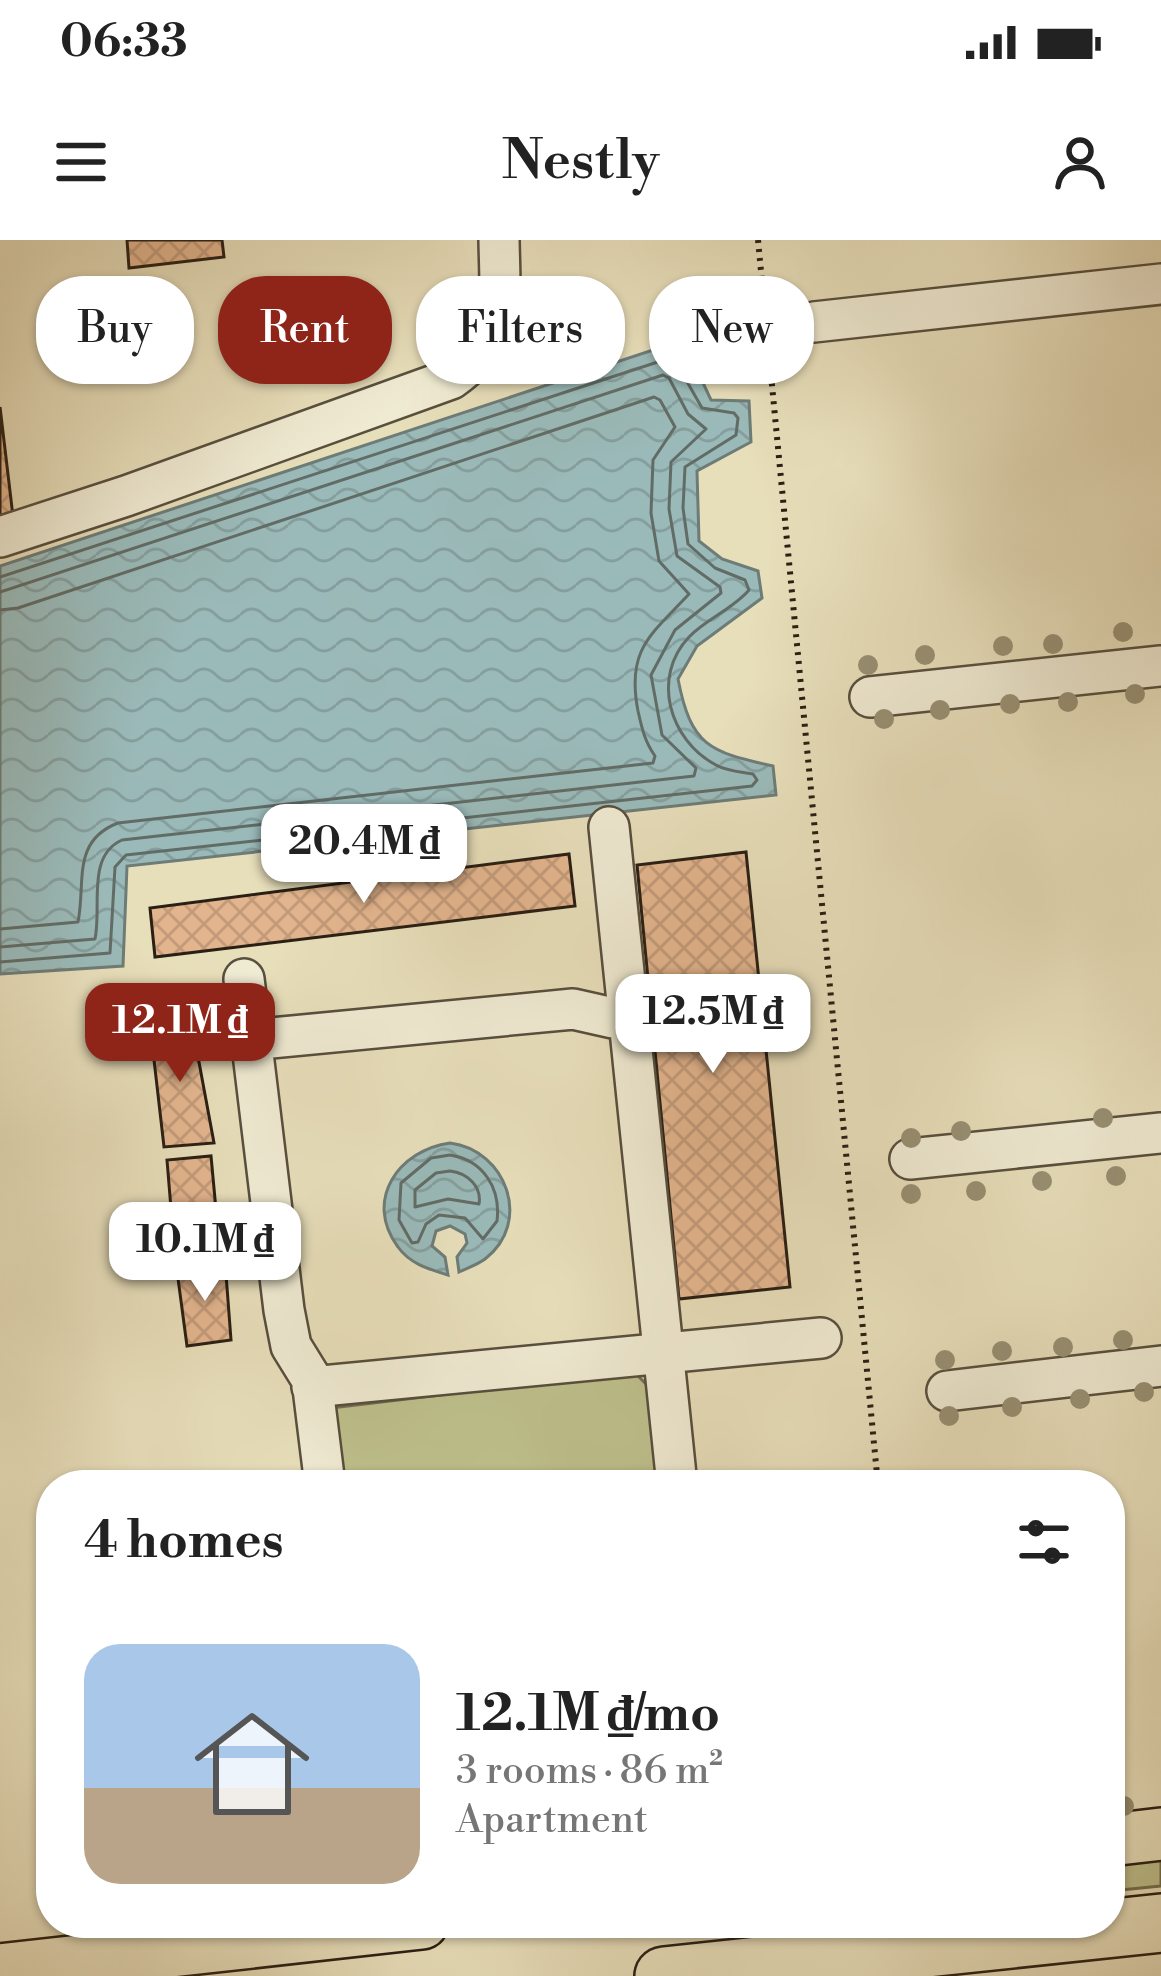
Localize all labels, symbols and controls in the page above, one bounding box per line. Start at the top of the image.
text: 06:33 [60,14,188,71]
text: Nestly [502,128,659,196]
icon: menu [48,129,114,195]
icon: person [1047,129,1113,195]
chip: Buy [36,276,194,384]
chip: Rent [218,276,392,384]
chip: Filters [416,276,625,384]
chip: New [649,276,814,384]
pin: 20.4M ₫ [253,804,475,906]
text: 20.4M ₫ [288,818,440,867]
pin: 12.5M ₫ [602,974,824,1076]
pin: 12.1M ₫ [69,983,291,1085]
text: 12.5M ₫ [642,988,784,1037]
text: 12.1M ₫ [112,997,248,1046]
pin: 10.1M ₫ [94,1202,316,1304]
text: 10.1M ₫ [136,1216,274,1265]
icon: filters [1011,1509,1077,1575]
text: 4 homes [84,1510,284,1574]
text: 12.1M ₫/mo [456,1683,720,1747]
icon: home [180,1692,324,1836]
text: 3 rooms · 86 m² [456,1747,723,1796]
text: Apartment [456,1796,648,1845]

